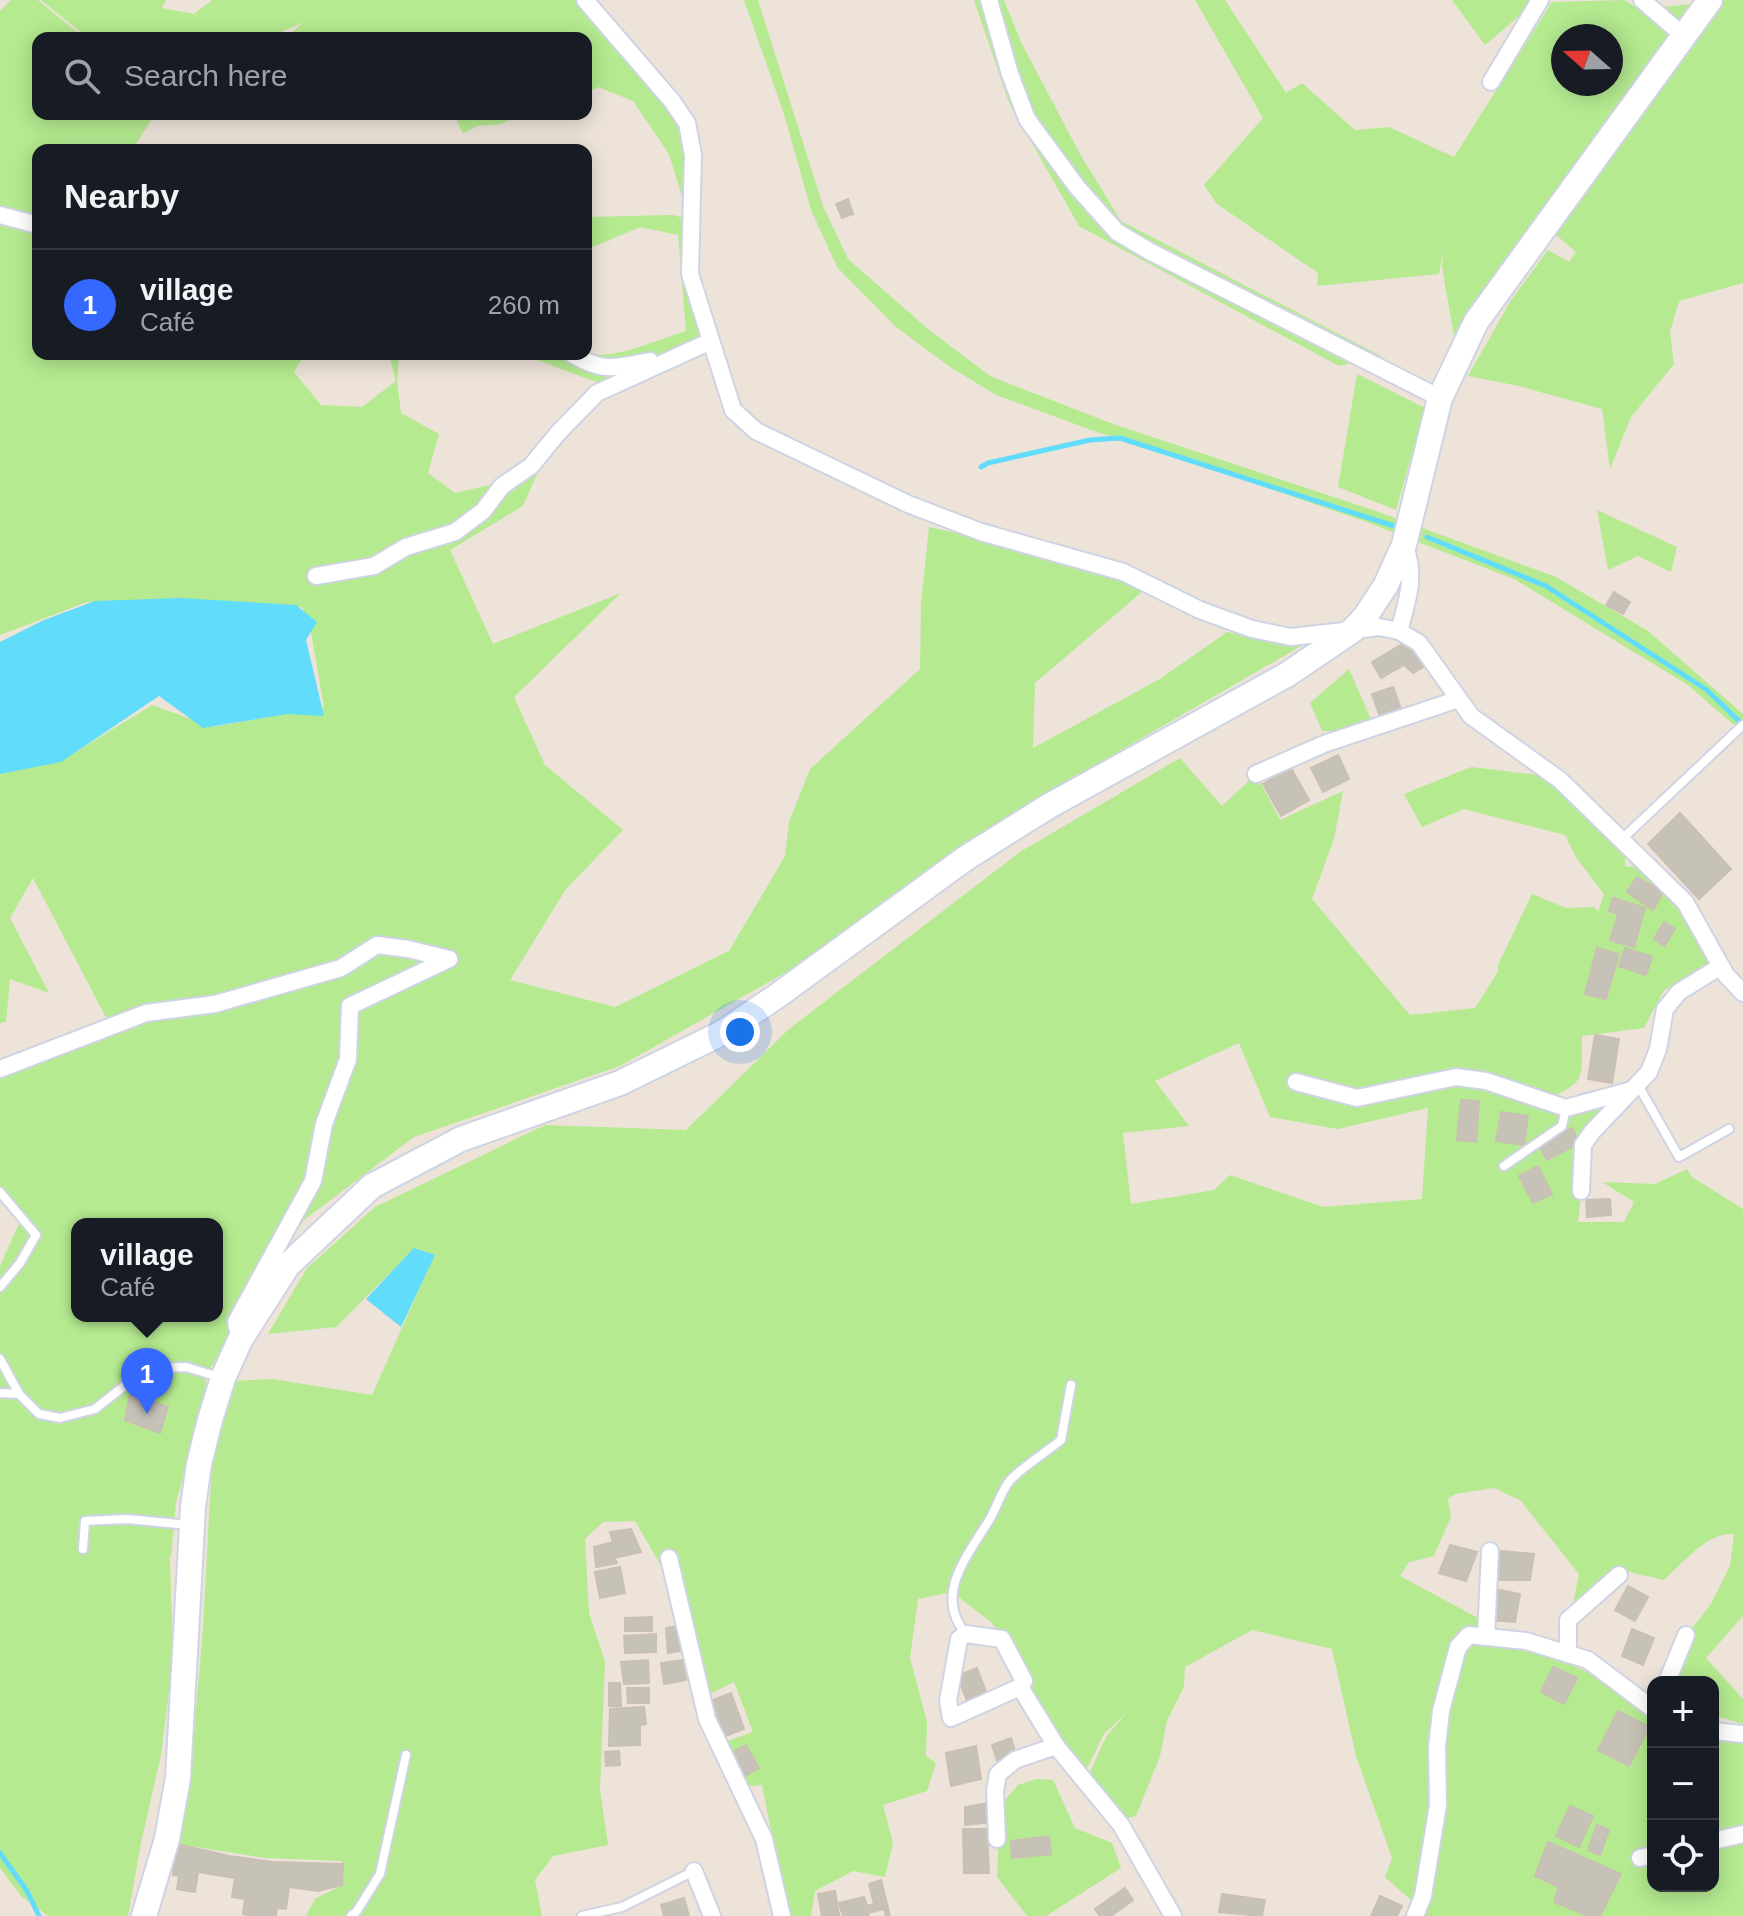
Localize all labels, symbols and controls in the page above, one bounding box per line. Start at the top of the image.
north arrow [1551,24,1623,96]
search box [32,32,592,120]
icon: search [60,54,104,98]
text: Search here [124,59,287,92]
text: Nearby [64,177,179,215]
text: village [140,273,233,306]
text: 1 [83,290,97,320]
text: 260 m [488,290,560,320]
text: Café [140,307,195,337]
your location [720,1012,760,1052]
popup [71,1218,223,1322]
text: village [100,1238,194,1271]
text: Café [100,1272,155,1302]
pin: 1 [121,1348,173,1414]
map controls [1647,1676,1719,1892]
button: + [1647,1676,1719,1748]
button: − [1647,1748,1719,1820]
button: locate [1647,1820,1719,1892]

